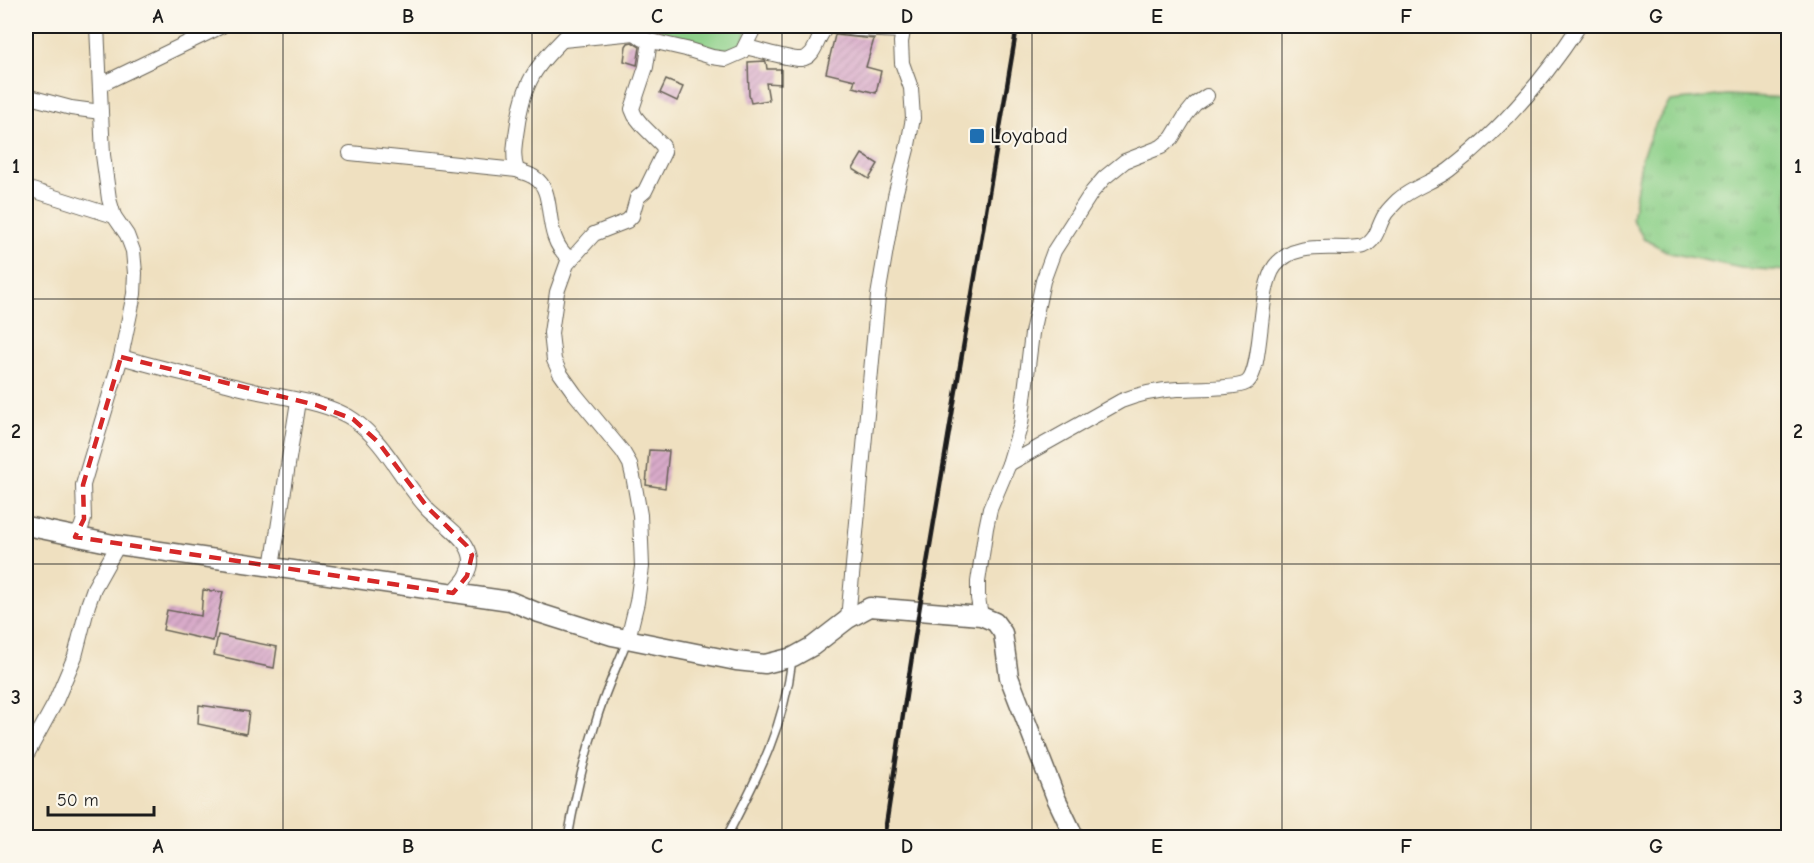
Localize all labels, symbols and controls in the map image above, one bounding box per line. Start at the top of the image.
text: A [152,5,164,28]
text: B [402,5,414,28]
text: C [651,5,663,28]
text: D [901,5,913,28]
text: E [1151,5,1163,28]
text: F [1400,5,1412,28]
text: G [1649,5,1663,28]
place label: Loyabad [990,123,1068,149]
marker: Loyabad [968,127,986,145]
text: 1 [12,155,20,178]
text: 1 [1794,155,1802,178]
text: 2 [11,420,21,443]
text: 2 [1793,420,1803,443]
text: 3 [11,686,21,709]
text: 3 [1793,686,1803,709]
scale bar [48,779,154,817]
text: 50 m [57,790,99,811]
text: A [152,835,164,858]
text: B [402,835,414,858]
text: C [651,835,663,858]
text: D [901,835,913,858]
text: E [1151,835,1163,858]
text: F [1400,835,1412,858]
text: G [1649,835,1663,858]

